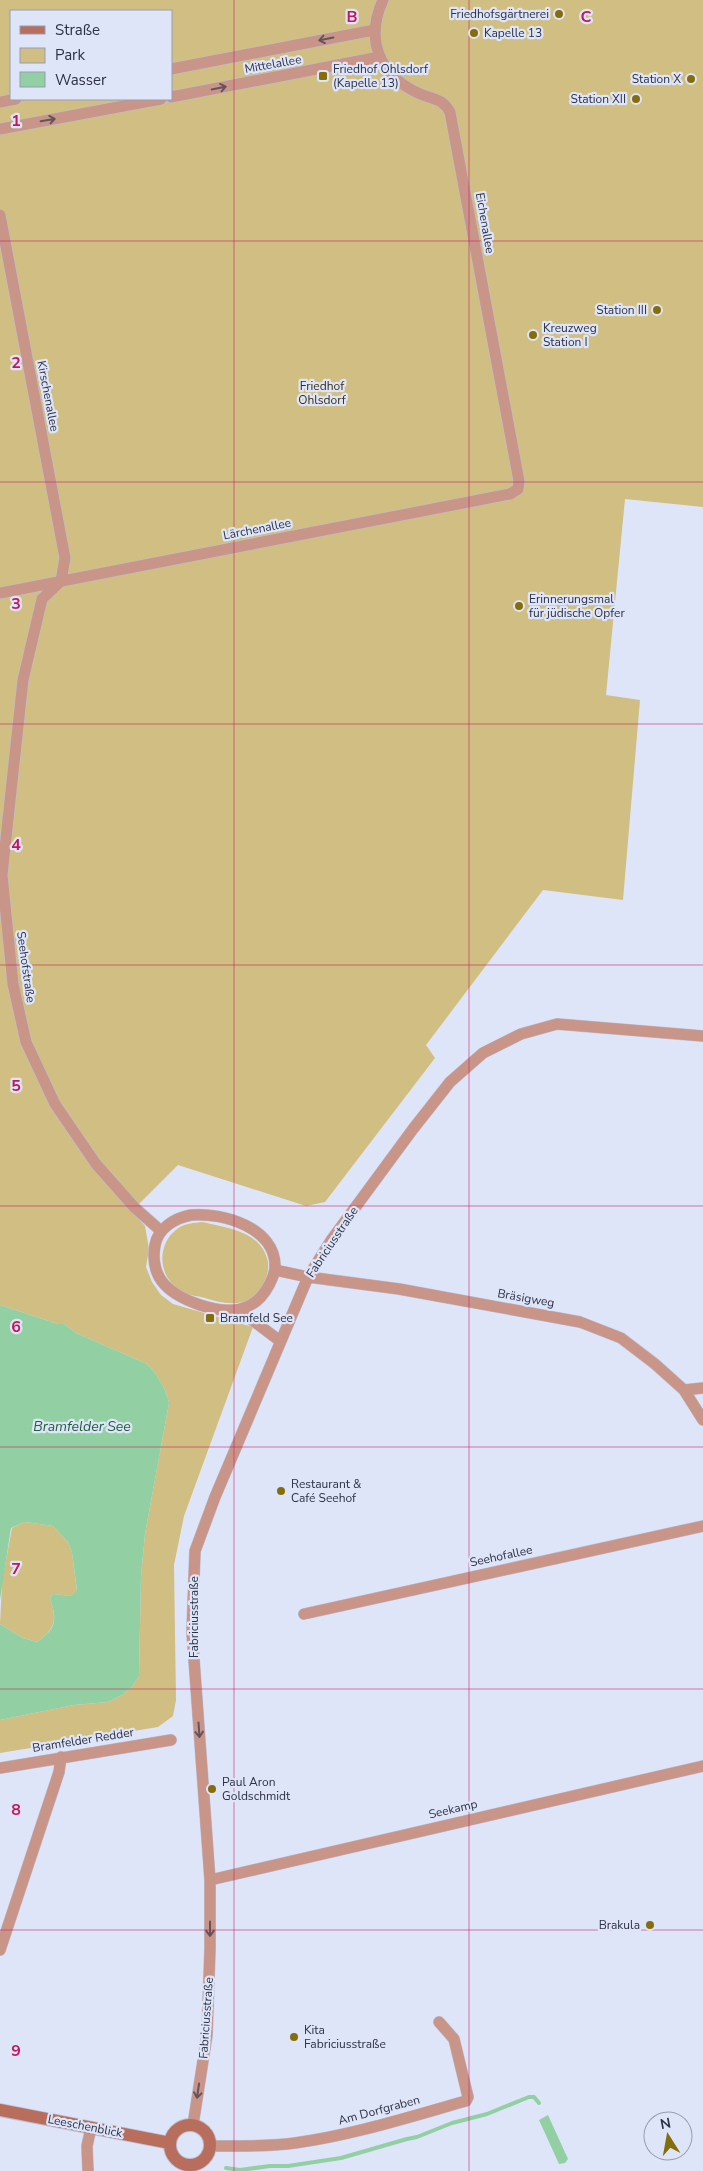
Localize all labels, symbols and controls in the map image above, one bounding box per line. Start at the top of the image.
text: B [346,6,358,28]
place label: Friedhofsgärtnerei [450,6,549,22]
text: C [581,6,592,28]
marker: Friedhofsgärtnerei [553,8,565,20]
legend [10,10,172,100]
text: Straße [55,20,100,40]
place label: Kapelle 13 [484,25,542,41]
marker: Kapelle 13 [468,27,480,39]
one-way arrow [318,35,334,45]
text: Park [55,45,85,65]
street label: Mittelallee [243,51,303,77]
place label: Friedhof Ohlsdorf (Kapelle 13) [333,61,429,91]
text: Wasser [55,70,107,90]
marker: Friedhof Ohlsdorf (Kapelle 13) [317,70,329,82]
place label: Station X [632,71,681,87]
marker: Station X [685,73,697,85]
one-way arrow [211,82,227,92]
place label: Station XII [571,91,626,107]
marker: Station XII [630,93,642,105]
text: 1 [11,110,21,132]
one-way arrow [40,115,56,125]
street label: Eichenallee [472,191,498,255]
place label: Station III [596,302,647,318]
marker: Station III [651,304,663,316]
place label: Kreuzweg Station I [543,320,597,350]
marker: Kreuzweg Station I [527,329,539,341]
text: 2 [11,352,21,374]
street label: Kirschenallee [33,359,63,433]
park label: Friedhof Ohlsdorf [298,378,347,408]
street label: Lärchenallee [222,515,292,543]
place label: Erinnerungsmal für jüdische Opfer [529,591,625,621]
text: 3 [11,593,21,615]
marker: Erinnerungsmal für jüdische Opfer [513,600,525,612]
text: 4 [11,834,21,856]
street label: Seehofstraße [13,930,39,1004]
text: 5 [11,1075,21,1097]
street label: Fabriciusstraße [302,1204,362,1280]
street label: Bräsigweg [496,1285,556,1311]
place label: Bramfeld See [220,1310,293,1326]
marker: Bramfeld See [204,1312,216,1324]
text: 6 [11,1316,21,1338]
water label: Bramfelder See [33,1417,131,1436]
place label: Restaurant & Café Seehof [291,1476,362,1506]
marker: Restaurant & Café Seehof [275,1485,287,1497]
street label: Seehofallee [468,1542,534,1570]
text: 7 [11,1558,21,1580]
street label: Fabriciusstraße [186,1576,202,1658]
one-way arrow [194,1722,203,1738]
street label: Bramfelder Redder [31,1724,136,1756]
place label: Paul Aron Goldschmidt [222,1774,291,1804]
marker: Paul Aron Goldschmidt [206,1783,218,1795]
street label: Seekamp [427,1796,479,1822]
text: 8 [11,1799,21,1821]
place label: Brakula [599,1917,640,1933]
marker: Brakula [644,1919,656,1931]
one-way arrow [205,1920,215,1937]
street label: Fabriciusstraße [195,1977,217,2059]
place label: Kita Fabriciusstraße [304,2022,386,2052]
marker: Kita Fabriciusstraße [288,2031,300,2043]
text: 9 [11,2040,21,2062]
one-way arrow [193,2082,203,2098]
street label: Am Dorfgraben [336,2091,422,2129]
street label: Leeschenblick [46,2111,125,2141]
north arrow [643,2111,693,2161]
text: N [659,2113,673,2134]

